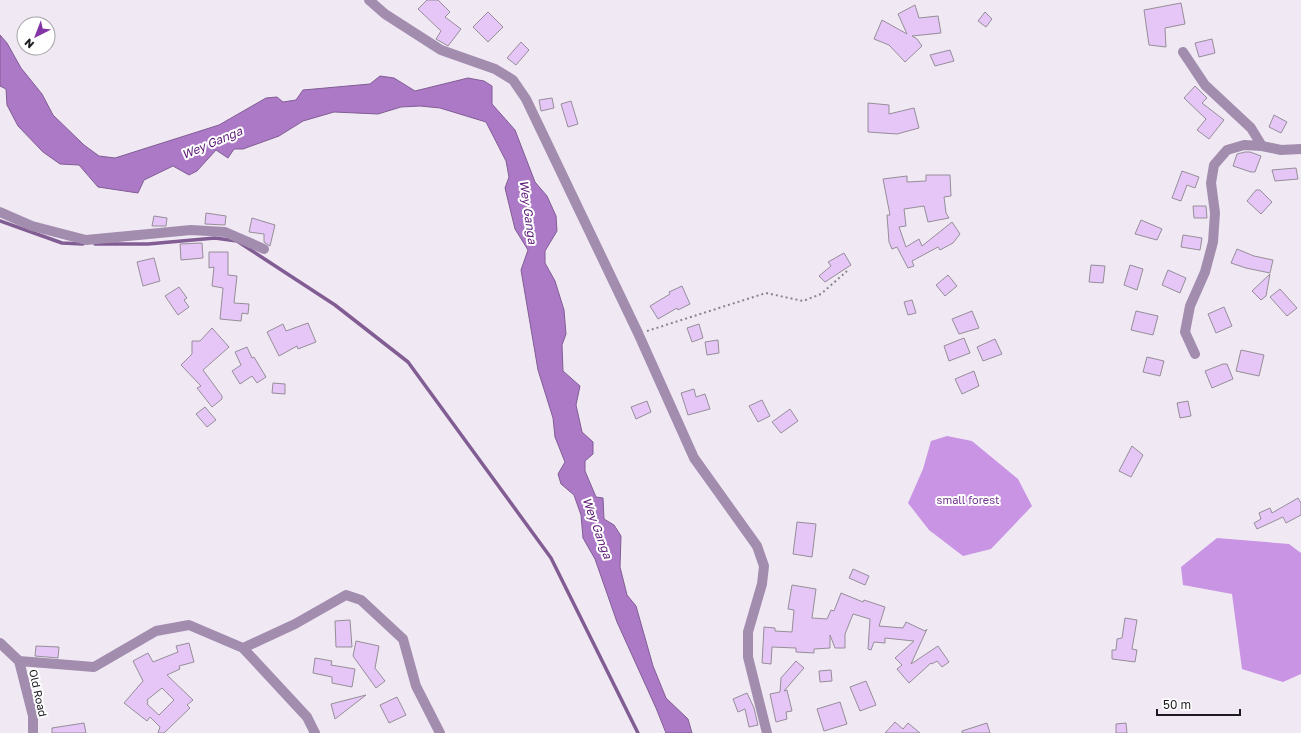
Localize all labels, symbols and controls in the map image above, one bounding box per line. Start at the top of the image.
north arrow [16,16,56,56]
text: N [22,36,36,51]
water label: Wey Ganga [179,123,245,162]
water label: Wey Ganga [517,179,541,246]
park label: small forest [937,493,999,506]
water label: Wey Ganga [579,495,616,562]
street label: Old Road [27,668,50,718]
scale bar [1157,691,1240,717]
text: 50 m [1163,697,1191,712]

